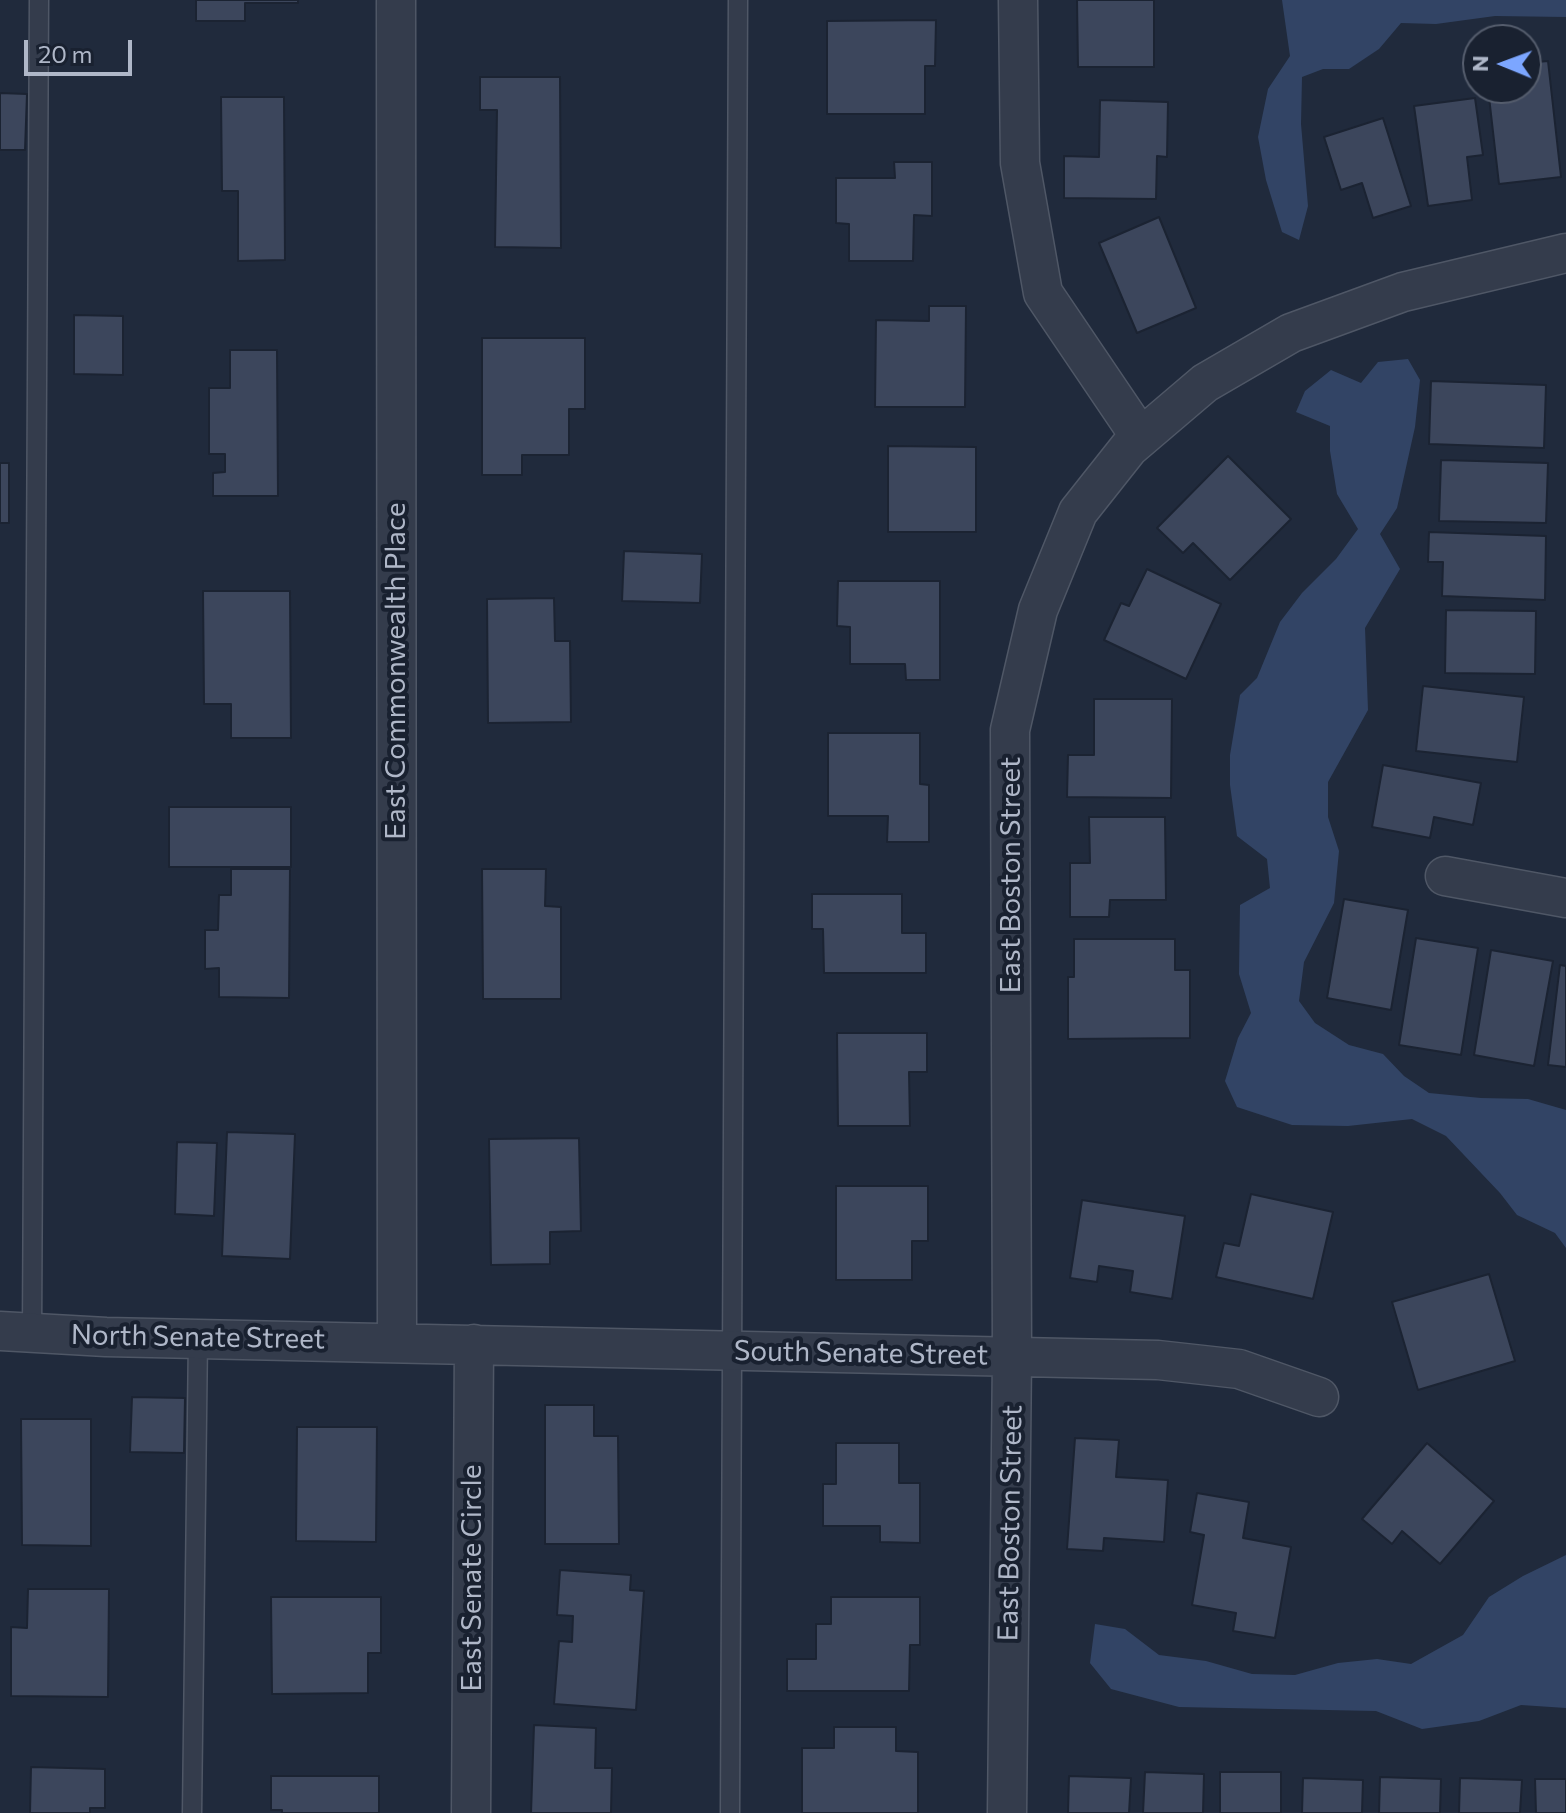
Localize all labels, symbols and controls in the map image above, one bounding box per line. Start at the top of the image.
scale bar [28,24,136,74]
north arrow [1462,24,1542,104]
text: 20 m [38,39,92,68]
text: N [1466,55,1493,72]
street label: East Commonwealth Place [379,502,413,840]
street label: East Boston Street [994,757,1028,993]
street label: North Senate Street [71,1318,325,1356]
street label: South Senate Street [734,1334,988,1372]
street label: East Boston Street [991,1404,1029,1642]
street label: East Senate Circle [455,1465,489,1691]

